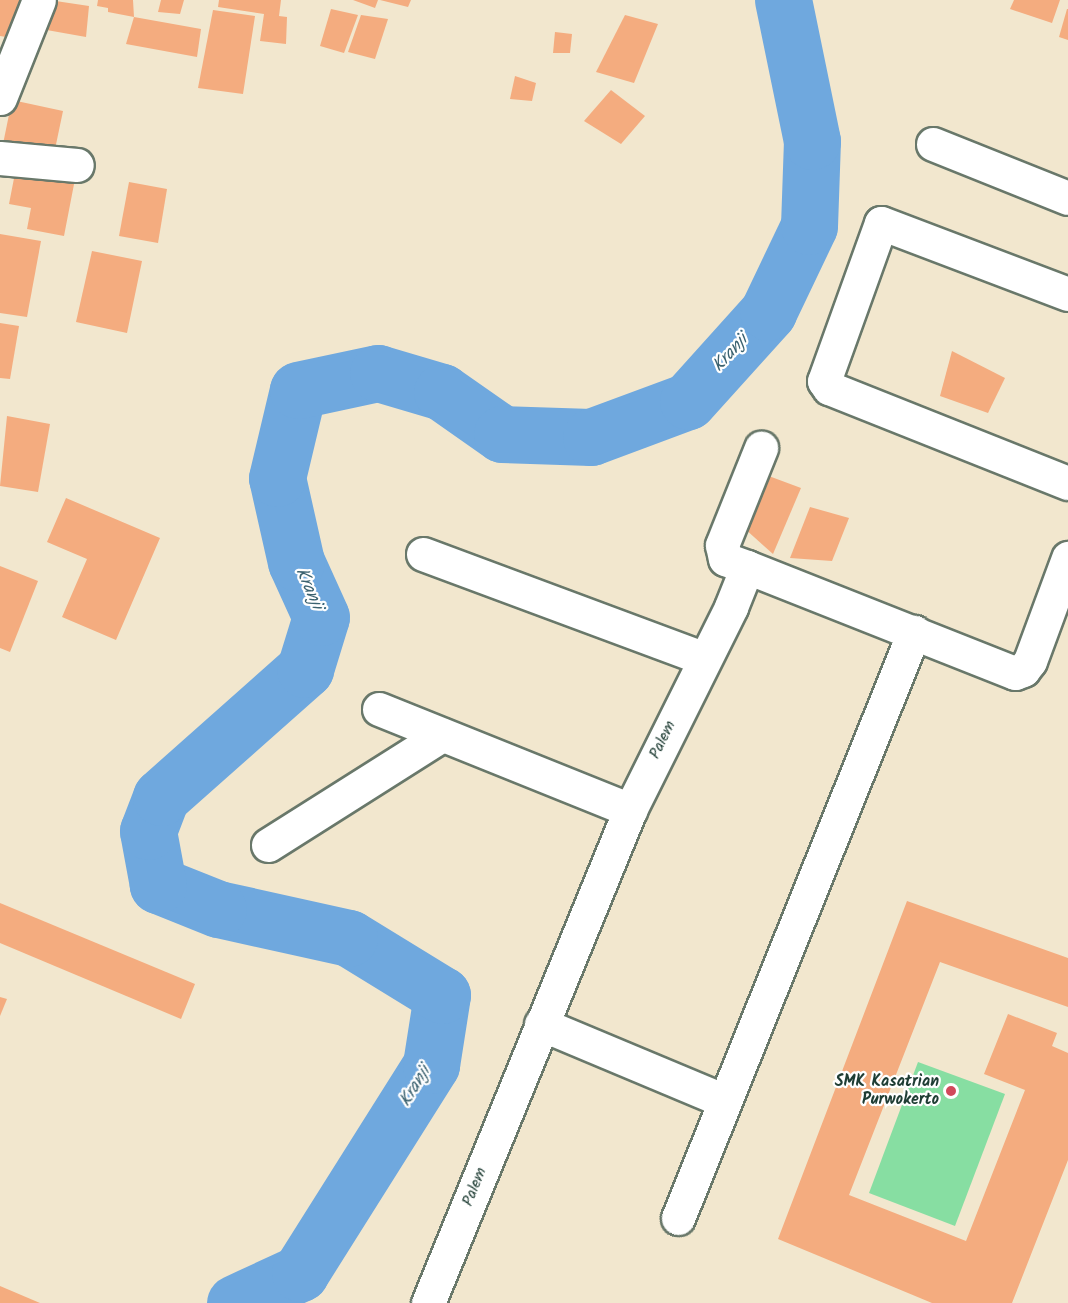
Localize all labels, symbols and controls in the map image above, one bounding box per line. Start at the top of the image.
water label: Kranji [708,331,754,377]
water label: Kranji [289,565,327,613]
street label: Palem [646,718,680,762]
water label: Kranji [396,1063,436,1111]
place label: SMK Kasatrian Purwokerto [835,1072,939,1110]
marker: SMK Kasatrian Purwokerto [944,1084,958,1098]
street label: Palem [459,1165,491,1209]

